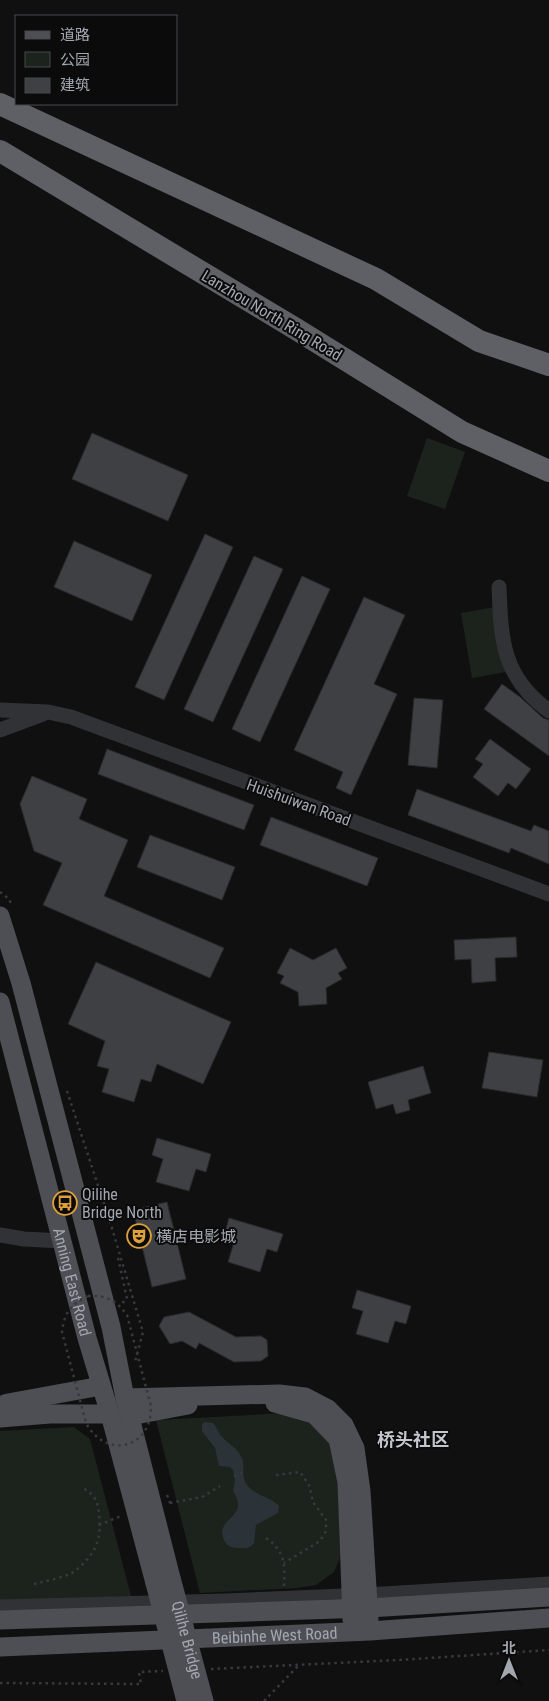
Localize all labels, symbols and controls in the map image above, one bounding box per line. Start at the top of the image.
legend [15,15,178,105]
text: 道路 [60,26,90,44]
text: 公园 [60,51,90,69]
text: 建筑 [60,76,90,94]
street label: Lanzhou North Ring Road [198,266,345,365]
street label: Huishuiwan Road [244,775,353,830]
place label: Qilihe Bridge North [82,1185,162,1222]
bus stop icon: Qilihe Bridge North [52,1190,78,1216]
theatre icon: 横店电影城 [126,1223,152,1249]
street label: Anning East Road [49,1226,95,1338]
place label: 横店电影城 [156,1227,236,1246]
district label: 桥头社区 [377,1429,449,1450]
street label: Qilihe Bridge [168,1599,207,1681]
street label: Beibinhe West Road [212,1623,338,1648]
north arrow [484,1636,534,1686]
text: 北 [502,1640,516,1656]

